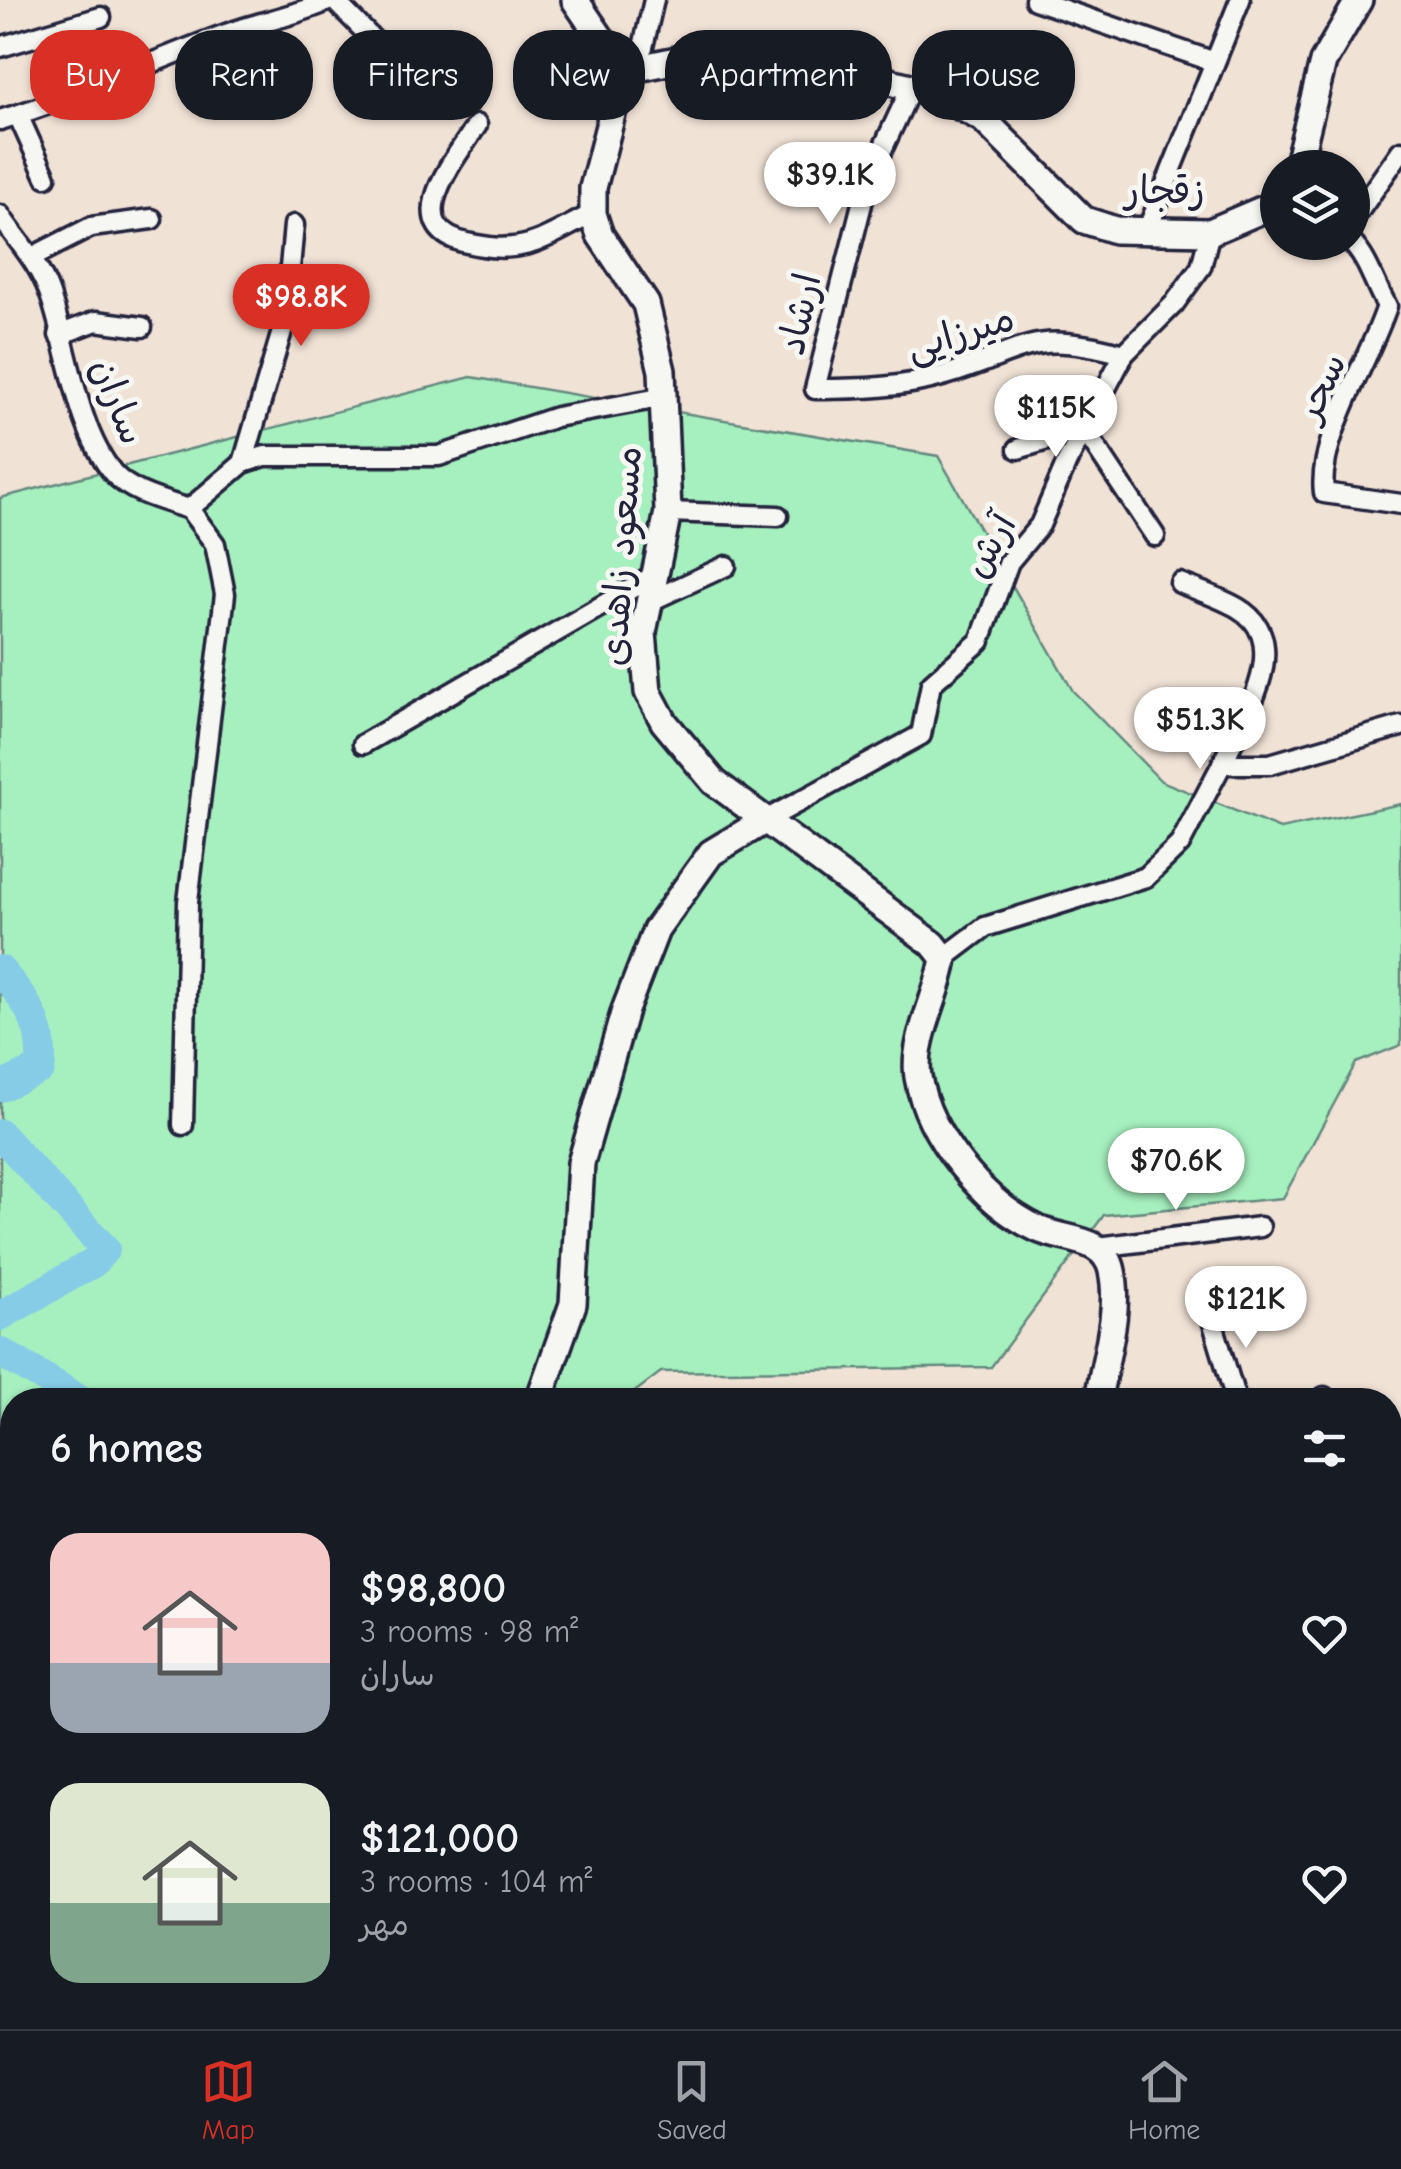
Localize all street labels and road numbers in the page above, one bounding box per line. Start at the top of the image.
street label: زقجار [1122,169,1205,213]
street label: ارشاد [769,269,831,359]
street label: میرزایی [901,296,1020,372]
street label: سحر [1285,346,1356,431]
street label: ساران [81,352,155,451]
street label: مسعود زاهدی [591,445,653,668]
street label: آرش [954,504,1026,585]

